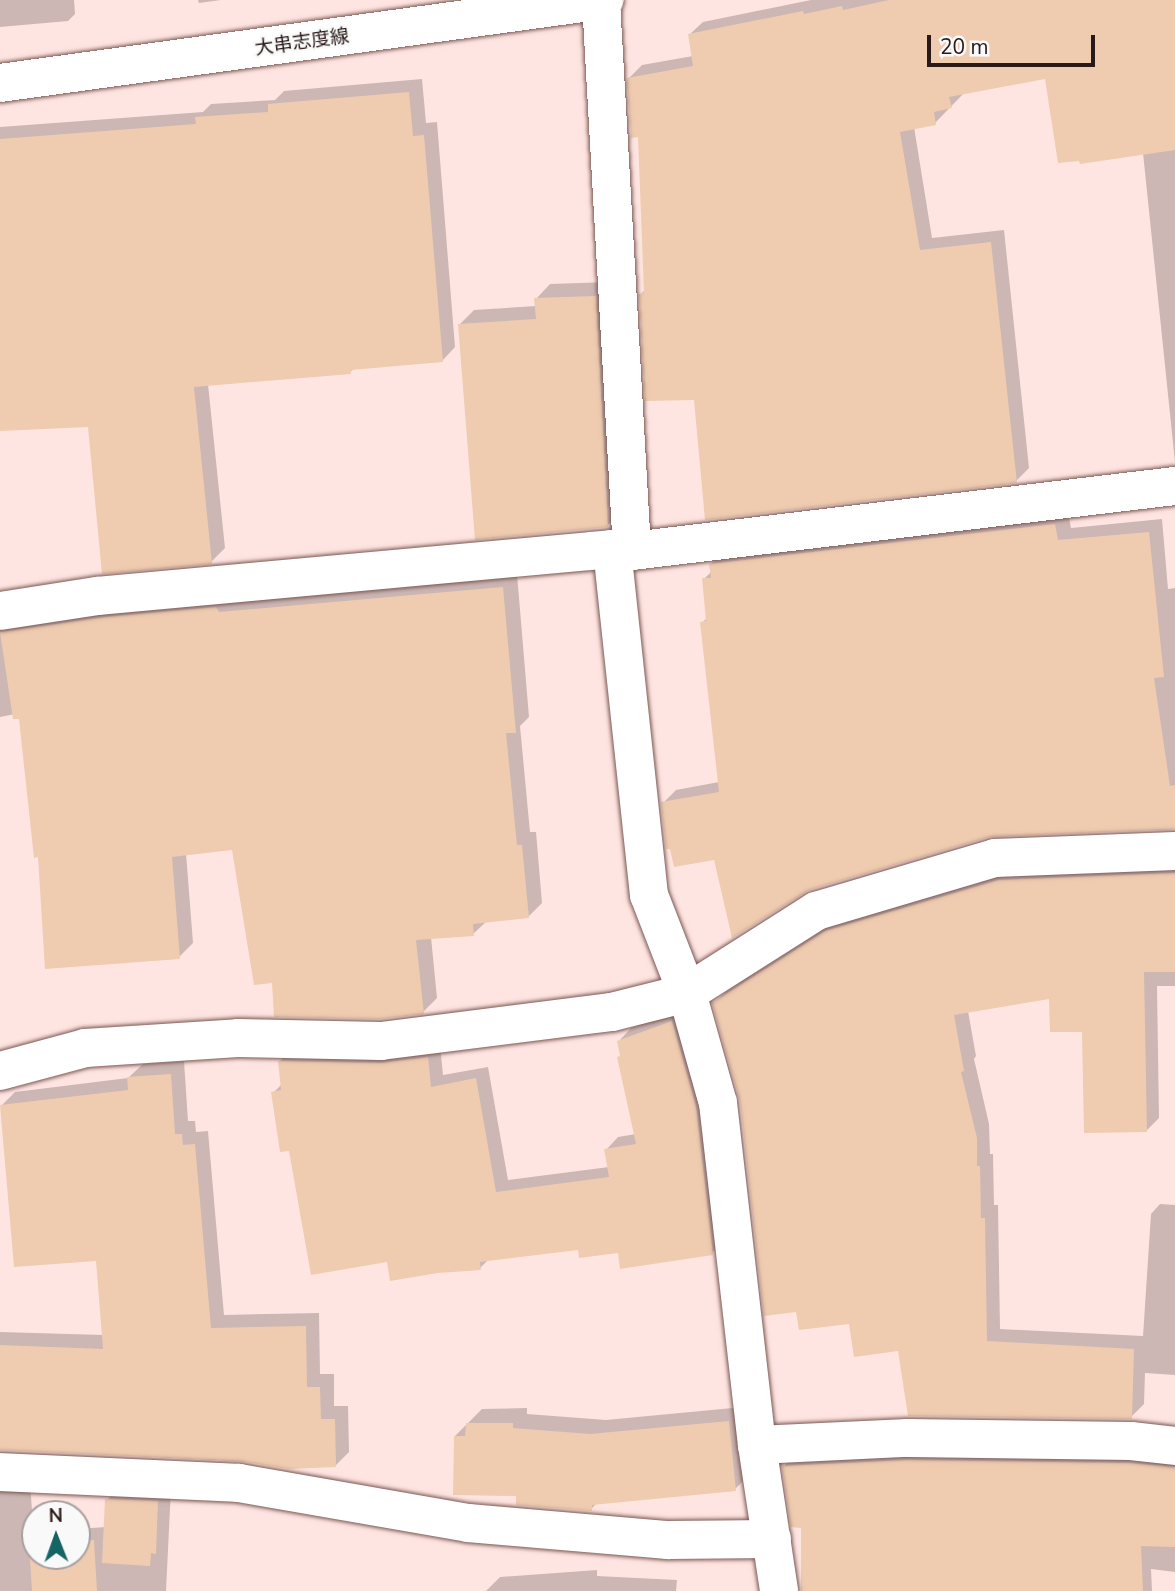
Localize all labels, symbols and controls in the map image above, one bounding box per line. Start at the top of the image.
scale bar [930,21,1098,65]
street label: 大串志度線 [253,25,351,61]
text: 20 m [940,33,989,61]
north arrow [21,1500,91,1570]
text: N [48,1503,63,1529]

